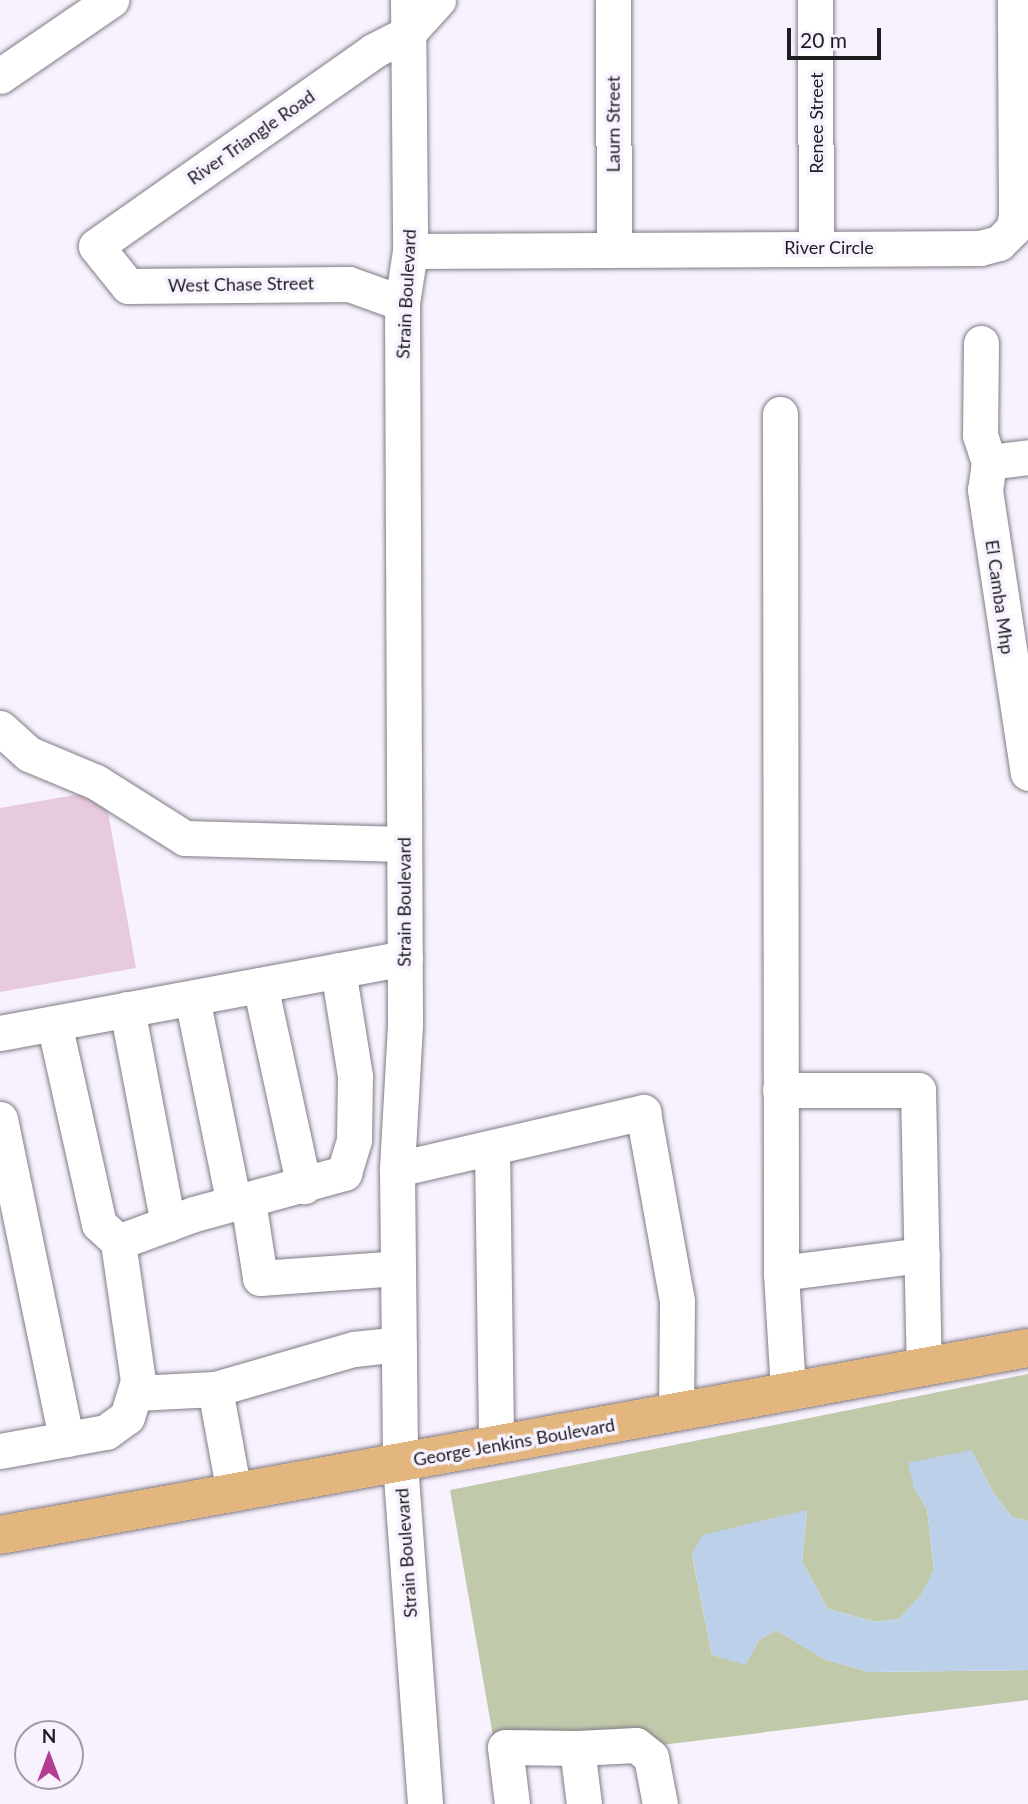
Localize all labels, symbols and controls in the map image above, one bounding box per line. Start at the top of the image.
scale bar [790,14,884,58]
text: 20 m [800,27,847,52]
street label: Renee Street [805,72,827,174]
street label: Laurn Street [602,76,624,172]
street label: River Triangle Road [183,85,319,189]
street label: Strain Boulevard [392,229,420,359]
street label: River Circle [784,236,874,258]
street label: West Chase Street [168,272,314,296]
street label: El Camba Mhp [981,538,1019,656]
street label: Strain Boulevard [393,837,415,967]
street label: George Jenkins Boulevard [411,1414,617,1470]
street label: Strain Boulevard [391,1488,421,1618]
north arrow [14,1720,84,1790]
text: N [42,1724,56,1747]

